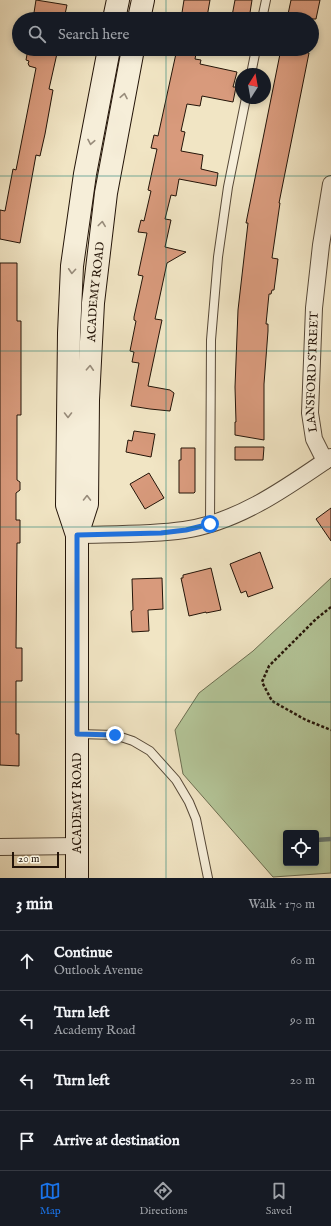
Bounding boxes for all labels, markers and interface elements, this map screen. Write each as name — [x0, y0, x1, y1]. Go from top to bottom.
search box — [12, 12, 319, 56]
icon: search — [26, 23, 48, 45]
text: Search here — [58, 25, 129, 44]
north arrow — [235, 68, 271, 104]
one-way arrow — [119, 93, 128, 99]
one-way arrow — [87, 139, 96, 145]
one-way arrow — [97, 221, 106, 227]
street label: ACADEMY ROAD — [83, 240, 108, 343]
one-way arrow — [68, 268, 77, 274]
street label: LANSFORD STREET — [302, 311, 321, 433]
one-way arrow — [85, 365, 94, 371]
one-way arrow — [64, 412, 72, 418]
one-way arrow — [83, 495, 91, 501]
route start — [201, 515, 219, 533]
route end — [106, 726, 124, 744]
street label: ACADEMY ROAD — [70, 752, 85, 854]
map controls — [283, 830, 319, 866]
button: locate — [283, 830, 319, 866]
scale bar — [12, 850, 59, 869]
text: 20 m — [18, 852, 39, 866]
text: 3 min — [16, 894, 53, 915]
text: Walk · 170 m — [249, 896, 315, 913]
text: Continue — [54, 943, 112, 962]
icon: ahead — [16, 950, 38, 972]
text: 60 m — [290, 952, 315, 969]
text: Outlook Avenue — [54, 962, 143, 979]
text: Turn left — [54, 1003, 110, 1022]
icon: left — [16, 1010, 38, 1032]
text: 90 m — [290, 1012, 315, 1029]
text: Academy Road — [54, 1022, 135, 1039]
icon: left — [16, 1070, 38, 1092]
text: Turn left — [54, 1071, 110, 1090]
text: 20 m — [290, 1072, 315, 1089]
icon: arrive — [16, 1130, 38, 1152]
text: Arrive at destination — [54, 1131, 180, 1150]
tab: Map — [39, 1180, 61, 1218]
tab: Directions — [140, 1180, 187, 1218]
tab: Saved — [266, 1180, 292, 1218]

